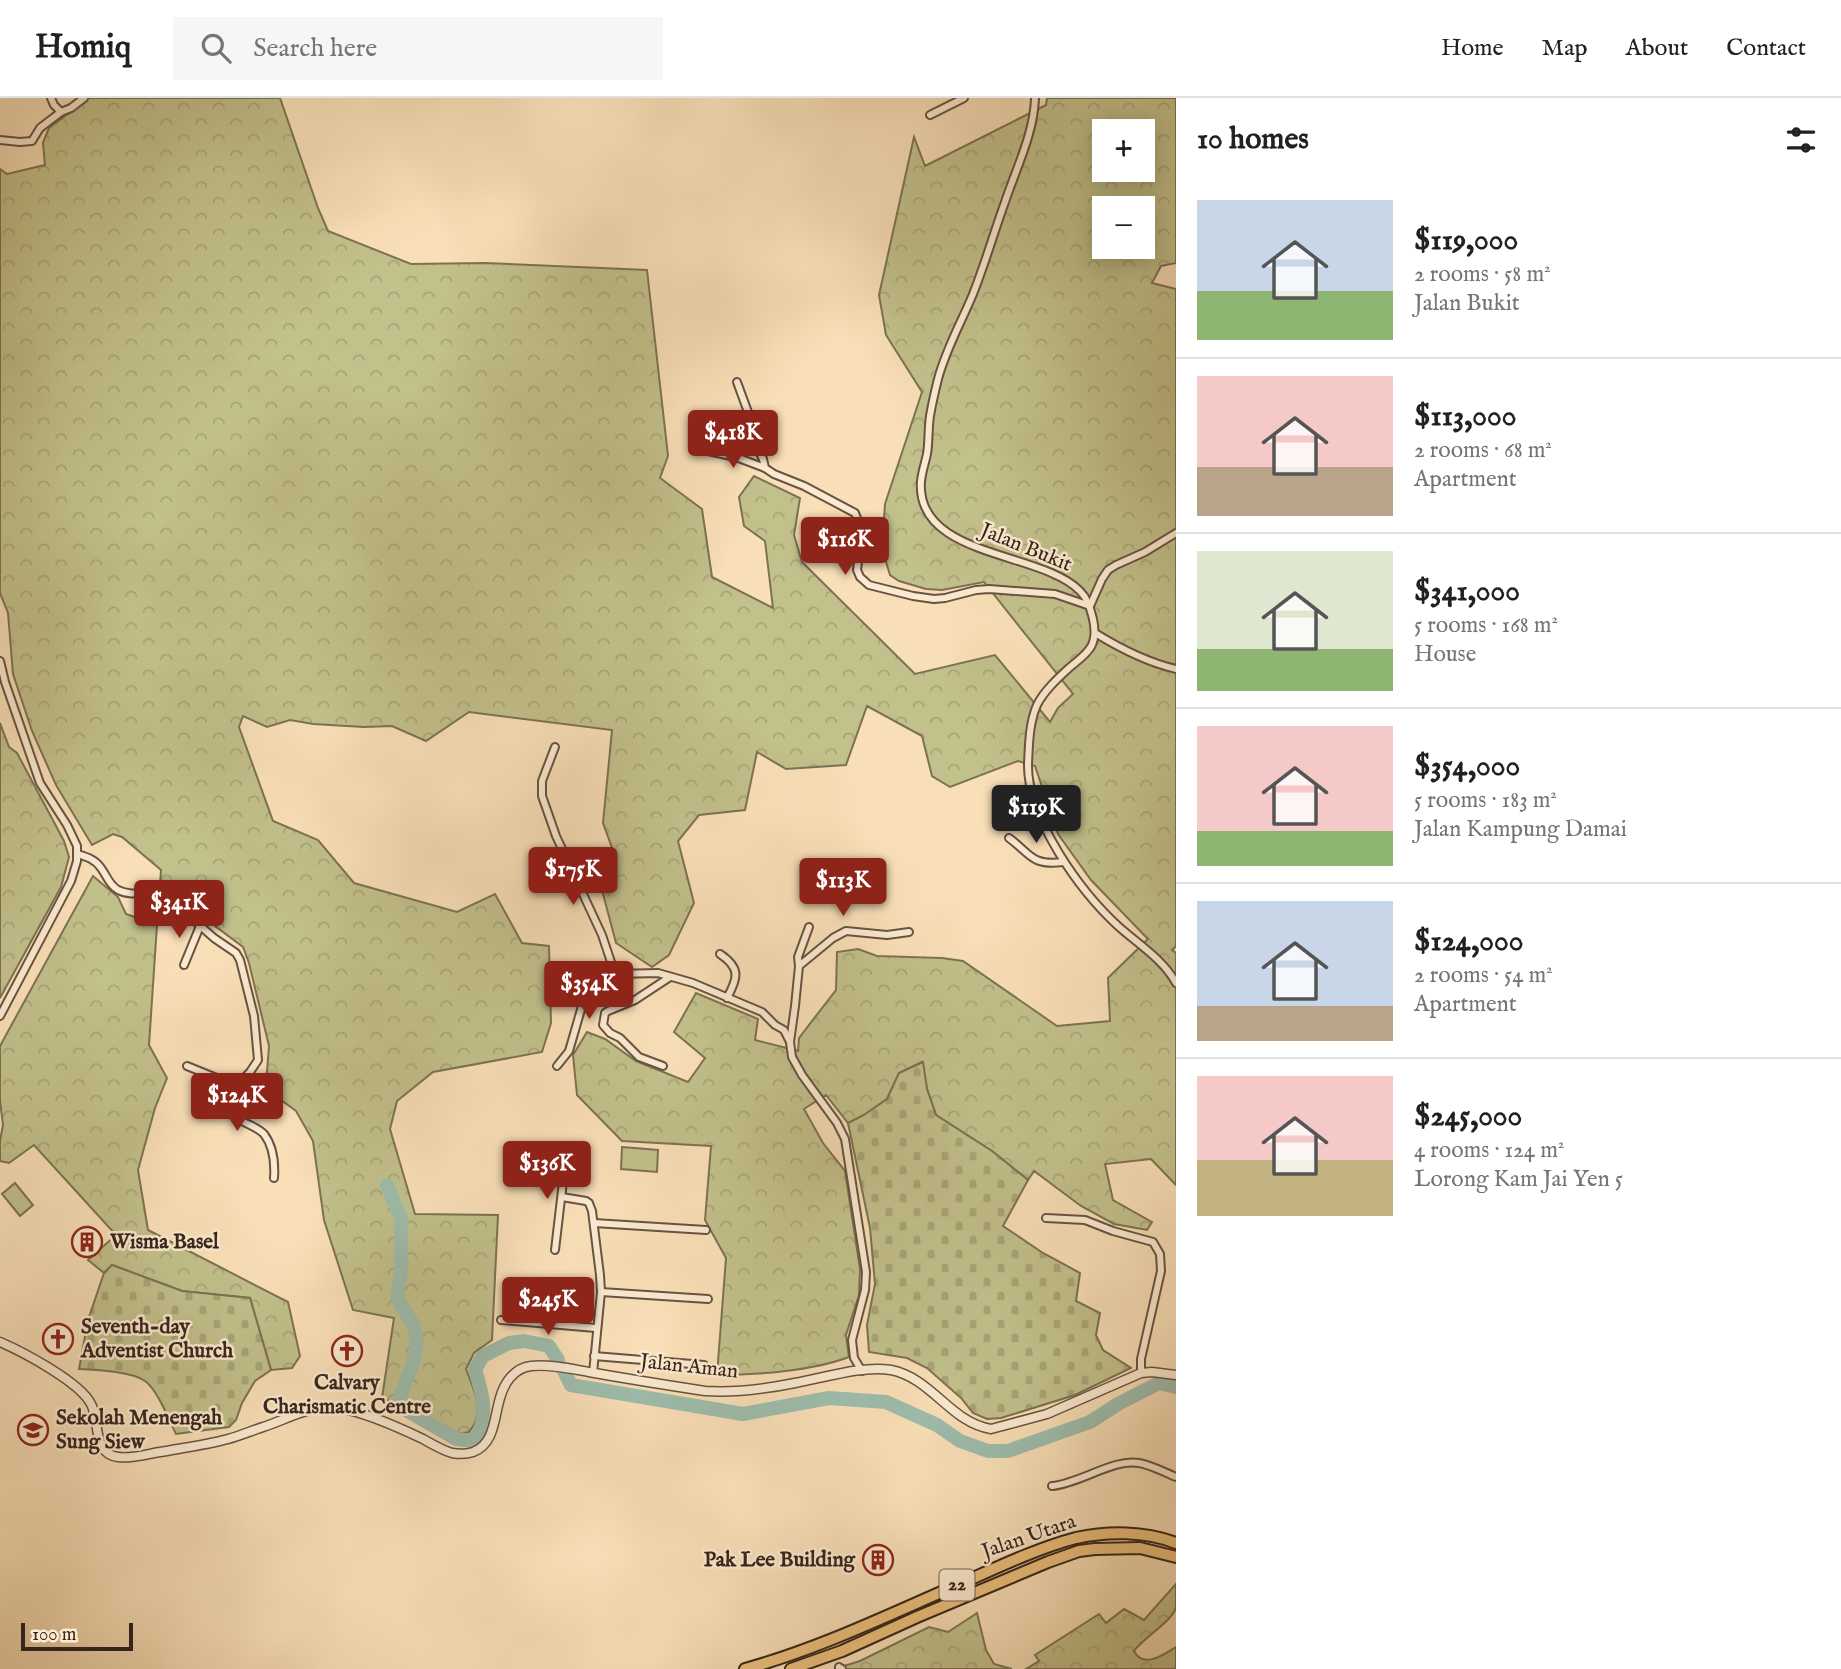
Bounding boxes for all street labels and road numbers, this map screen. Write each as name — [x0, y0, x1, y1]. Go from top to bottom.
street label: Jalan Bukit — [974, 517, 1076, 579]
street label: Jalan Aman — [637, 1348, 739, 1386]
street label: Jalan Utara — [976, 1508, 1081, 1566]
road number: 22 — [940, 1569, 974, 1600]

